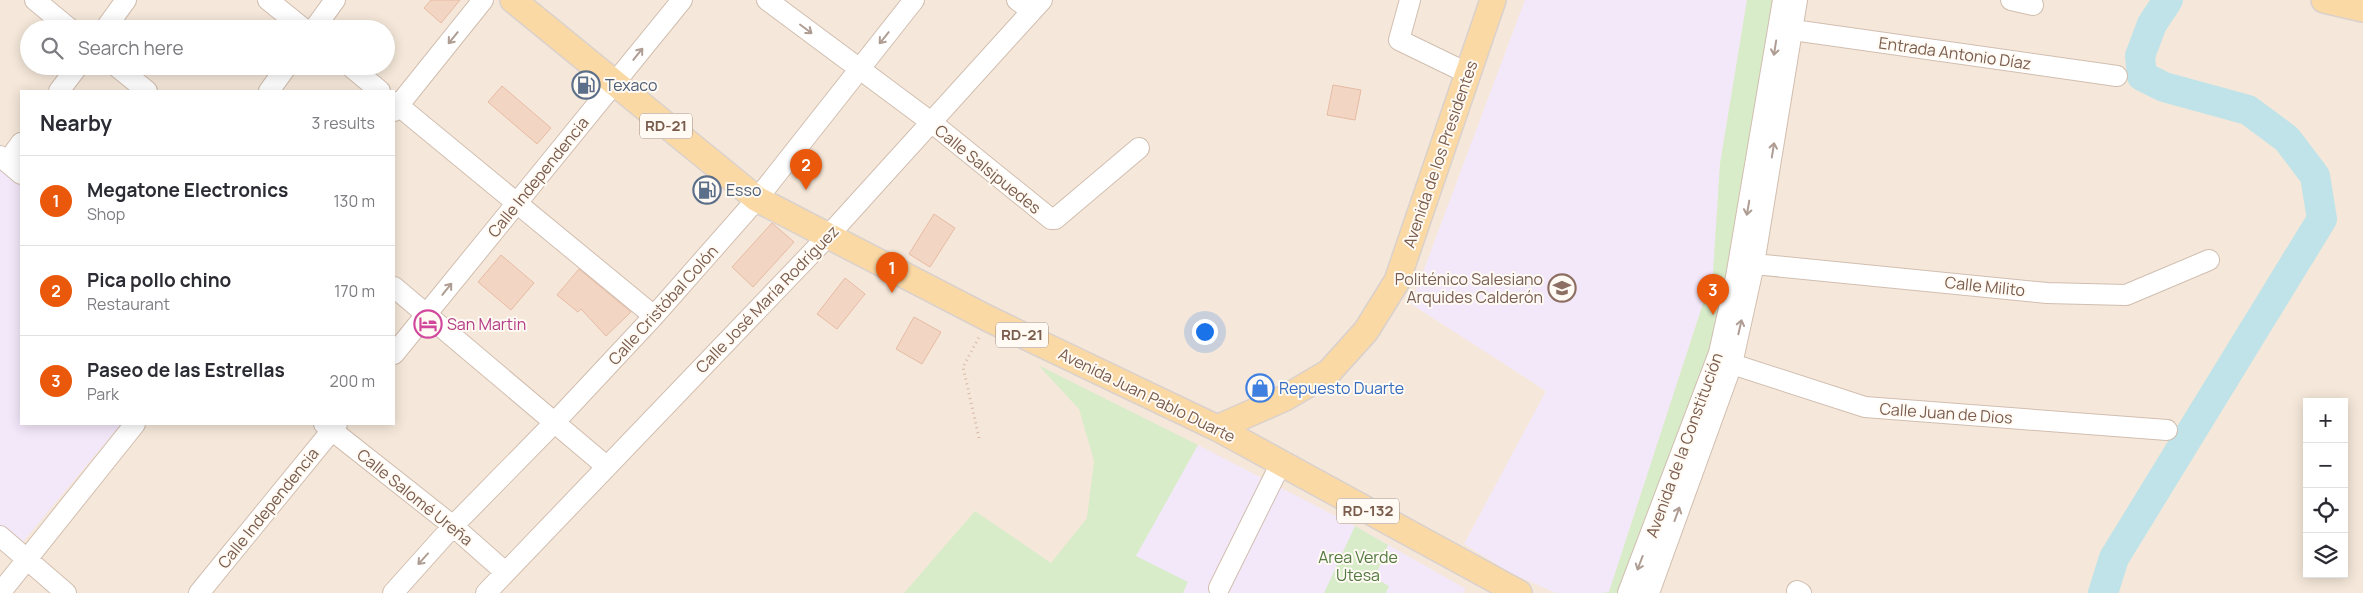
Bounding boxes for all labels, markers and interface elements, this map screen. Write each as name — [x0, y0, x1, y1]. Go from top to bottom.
search box — [20, 20, 395, 75]
one-way arrow — [799, 24, 813, 34]
one-way arrow — [447, 31, 458, 44]
one-way arrow — [878, 31, 889, 44]
street label: Entrada Antonio Díaz — [1877, 31, 2033, 75]
icon: search — [38, 34, 66, 62]
text: Search here — [78, 35, 184, 61]
one-way arrow — [1770, 40, 1780, 56]
one-way arrow — [632, 48, 643, 61]
street label: Avenida de los Presidentes — [1398, 57, 1482, 251]
fuel station icon: Texaco — [571, 70, 601, 100]
place label: Texaco — [605, 74, 657, 96]
text: Nearby — [40, 109, 112, 137]
text: 3 results — [312, 112, 375, 134]
street label: Calle Independencia — [482, 112, 594, 242]
road number: RD-21 — [640, 114, 692, 138]
street label: Calle Salsipuedes — [930, 119, 1046, 219]
one-way arrow — [1768, 143, 1778, 159]
pin: 2 — [790, 149, 822, 190]
fuel station icon: Esso — [692, 175, 722, 205]
text: Megatone Electronics — [87, 177, 288, 203]
place label: Esso — [726, 179, 761, 201]
text: 1 — [52, 190, 60, 212]
text: 130 m — [333, 190, 375, 212]
one-way arrow — [1742, 200, 1752, 216]
text: Shop — [87, 203, 125, 225]
street label: Calle José María Rodríguez — [691, 220, 843, 378]
street label: Calle Cristóbal Colón — [603, 240, 723, 370]
pin: 1 — [876, 252, 908, 293]
text: Pica pollo chino — [87, 267, 231, 293]
place label: Politénico Salesiano Arquides Calderón — [1395, 268, 1543, 308]
street label: Calle Milito — [1944, 271, 2026, 301]
school or university icon: Politénico Salesiano Arquides Calderón — [1547, 273, 1577, 303]
pin: 3 — [1697, 274, 1729, 315]
text: 2 — [51, 280, 61, 302]
text: 170 m — [334, 280, 375, 302]
one-way arrow — [441, 282, 452, 295]
text: Restaurant — [87, 293, 170, 315]
hotel icon: San Martin — [413, 309, 443, 339]
place label: San Martin — [447, 313, 526, 335]
your location — [1192, 319, 1218, 345]
one-way arrow — [1736, 320, 1745, 336]
road number: RD-21 — [996, 322, 1048, 348]
street label: Avenida Juan Pablo Duarte — [1055, 343, 1239, 447]
street label: Avenida de la Constitución — [1640, 349, 1728, 541]
text: Paseo de las Estrellas — [87, 357, 285, 383]
text: 3 — [51, 370, 61, 392]
text: 200 m — [330, 370, 375, 392]
shop icon: Repuesto Duarte — [1245, 373, 1275, 403]
place label: Repuesto Duarte — [1279, 377, 1404, 399]
text: Park — [87, 383, 119, 405]
street label: Calle Juan de Dios — [1879, 397, 2013, 429]
map controls — [2303, 398, 2348, 578]
button: + — [2303, 398, 2348, 443]
street label: Calle Independencia — [212, 443, 324, 573]
street label: Calle Salomé Ureña — [353, 443, 477, 551]
button: − — [2303, 443, 2348, 488]
button: locate — [2303, 488, 2348, 533]
road number: RD-132 — [1337, 498, 1399, 524]
one-way arrow — [1673, 507, 1682, 523]
button: layers — [2303, 533, 2348, 578]
park label: Area Verde Utesa — [1318, 546, 1398, 586]
one-way arrow — [417, 553, 429, 566]
one-way arrow — [1634, 555, 1644, 570]

